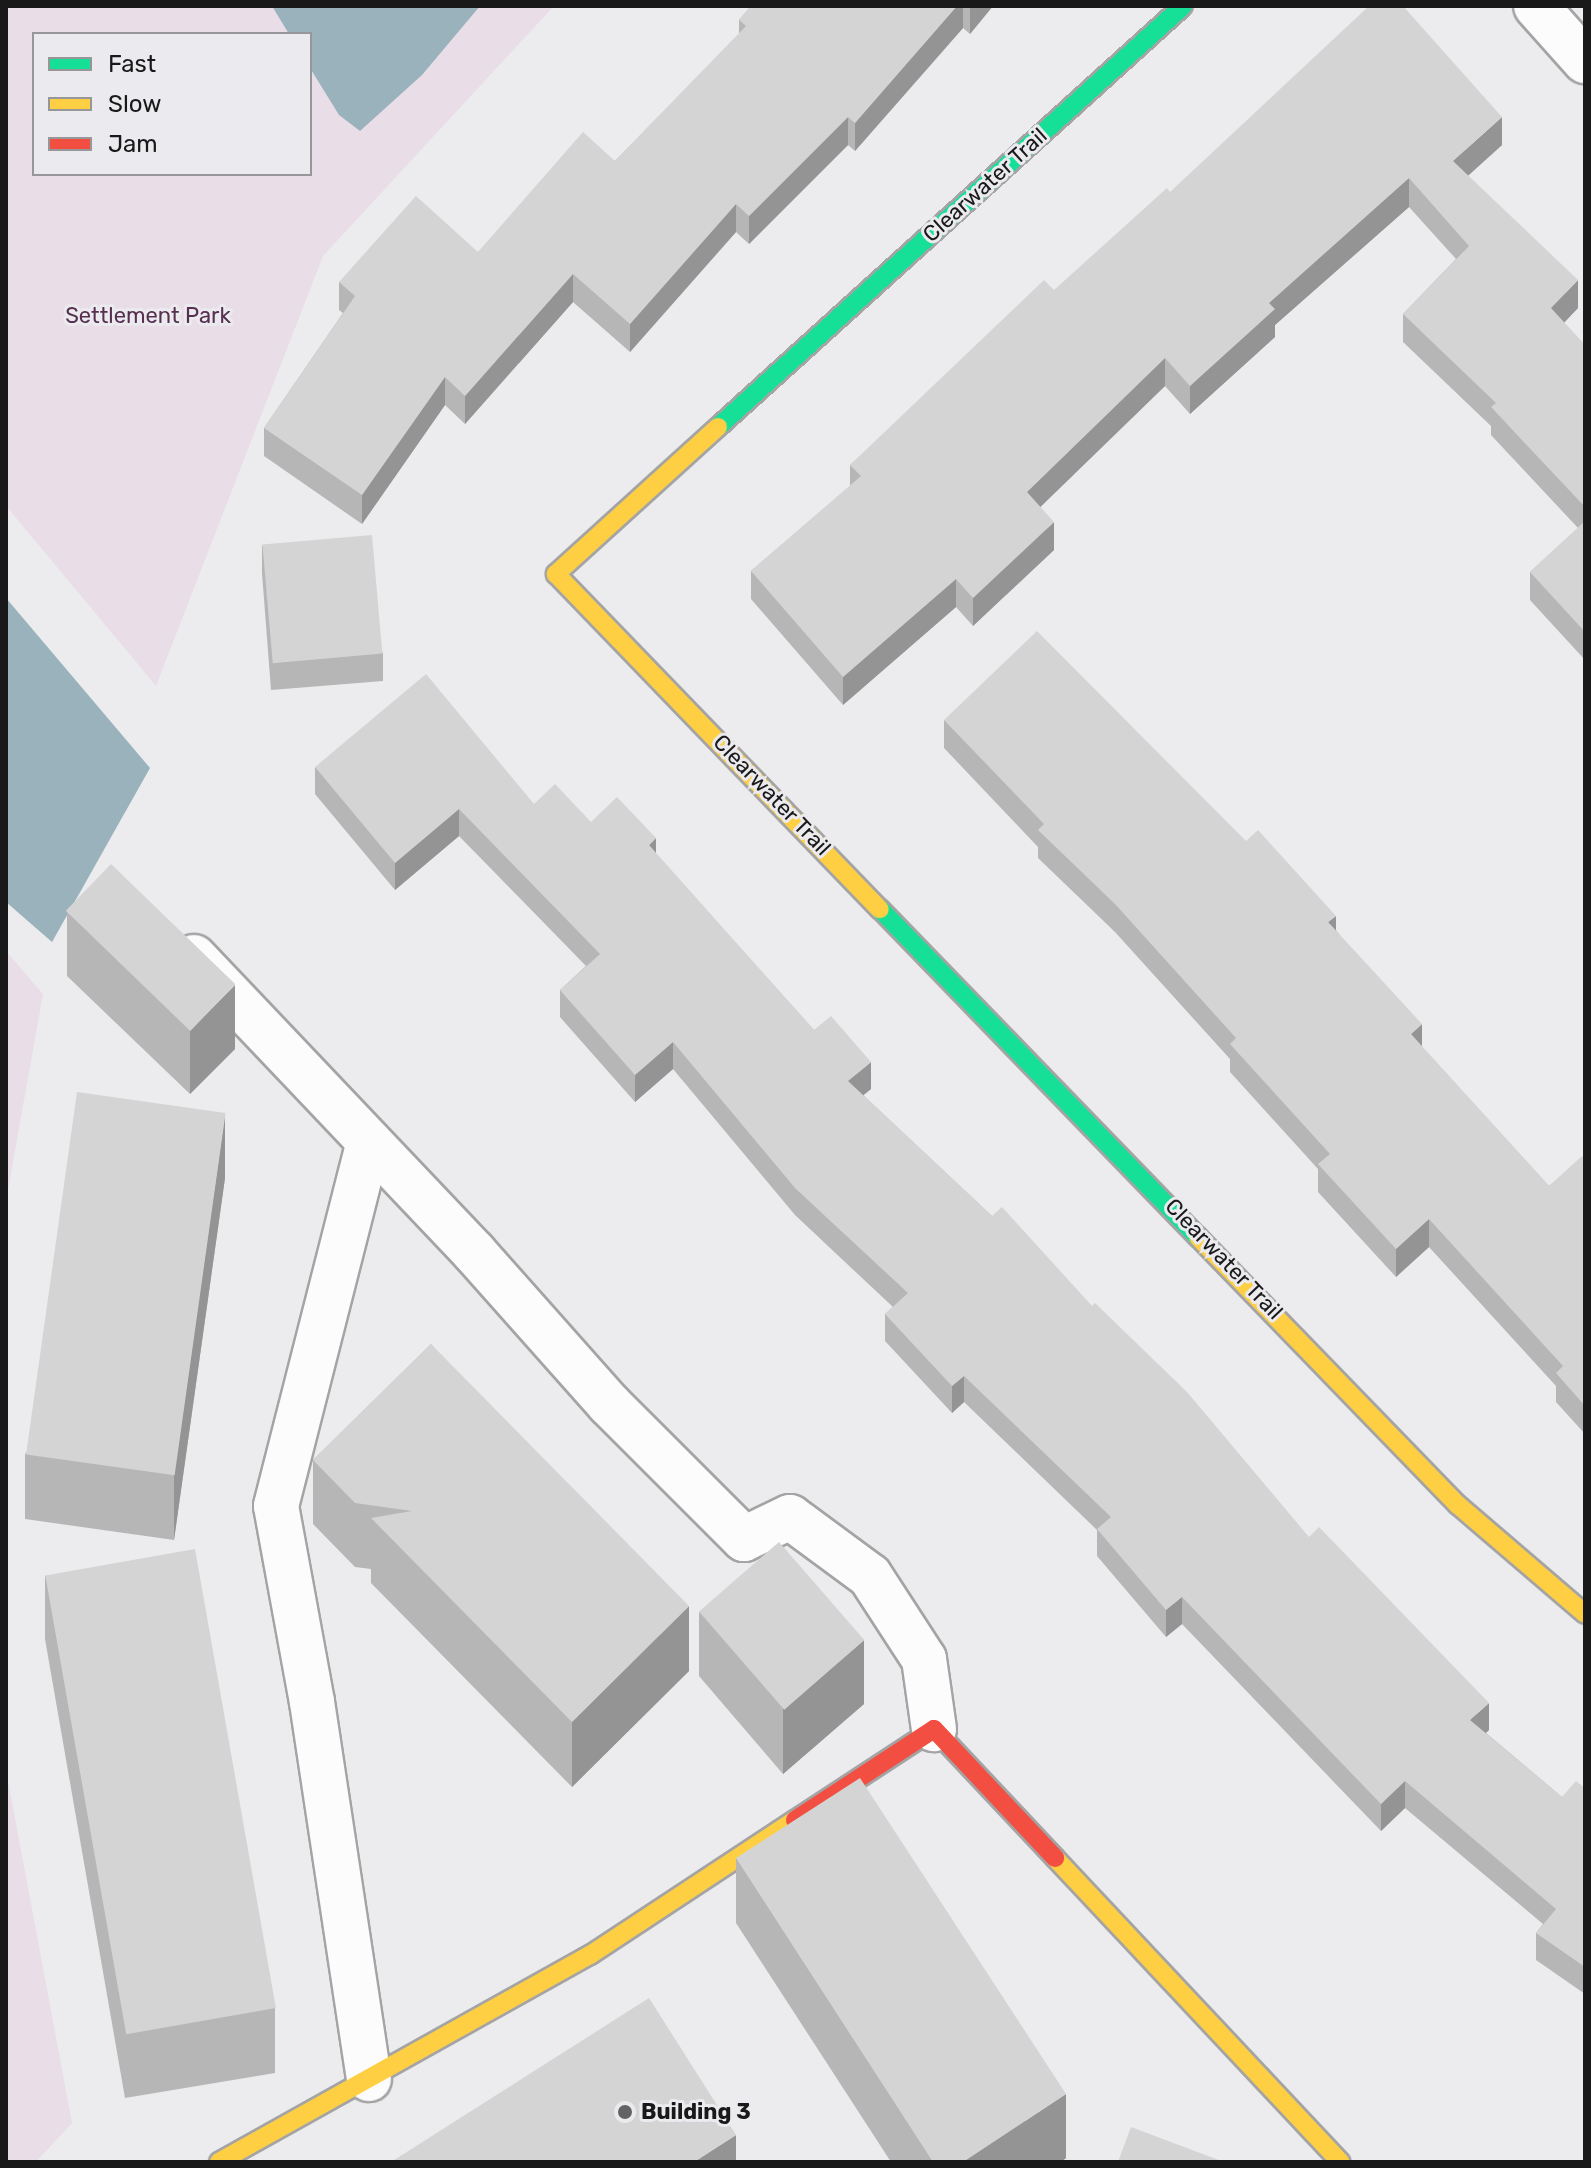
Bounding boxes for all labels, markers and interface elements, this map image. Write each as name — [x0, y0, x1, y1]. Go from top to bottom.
legend — [32, 32, 312, 176]
text: Fast — [108, 50, 156, 78]
text: Slow — [108, 90, 161, 118]
street label: Clearwater Trail — [917, 122, 1053, 248]
text: Jam — [108, 130, 158, 158]
park label: Settlement Park — [65, 303, 231, 329]
street label: Clearwater Trail — [707, 729, 837, 861]
street label: Clearwater Trail — [1159, 1193, 1289, 1325]
place label: Building 3 — [641, 2099, 751, 2125]
marker: Building 3 — [616, 2103, 634, 2121]

